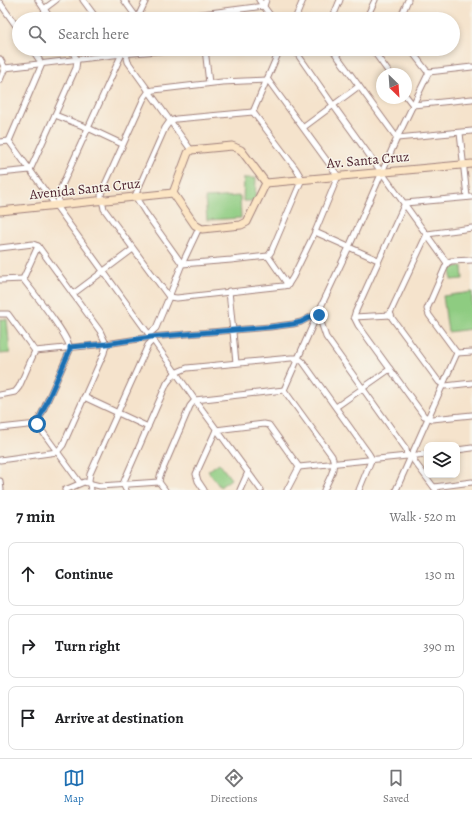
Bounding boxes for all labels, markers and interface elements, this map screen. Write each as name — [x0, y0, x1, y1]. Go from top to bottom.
search box — [12, 12, 460, 56]
icon: search — [26, 23, 48, 45]
text: Search here — [58, 24, 129, 44]
north arrow — [376, 68, 412, 104]
street label: Av. Santa Cruz — [325, 147, 410, 173]
street label: Avenida Santa Cruz — [27, 174, 142, 204]
route end — [310, 306, 328, 324]
route start — [28, 415, 46, 433]
map controls — [424, 442, 460, 478]
button: layers — [424, 442, 460, 478]
text: 7 min — [16, 505, 55, 528]
text: Walk · 520 m — [389, 508, 456, 525]
icon: ahead — [17, 563, 39, 585]
text: Continue — [55, 564, 113, 584]
text: 130 m — [425, 566, 455, 583]
icon: right — [17, 635, 39, 657]
text: Turn right — [55, 636, 120, 656]
text: 390 m — [423, 638, 455, 655]
icon: arrive — [17, 707, 39, 729]
text: Arrive at destination — [55, 708, 184, 728]
tab: Map — [63, 767, 85, 806]
tab: Directions — [210, 767, 258, 806]
tab: Saved — [383, 767, 409, 806]

